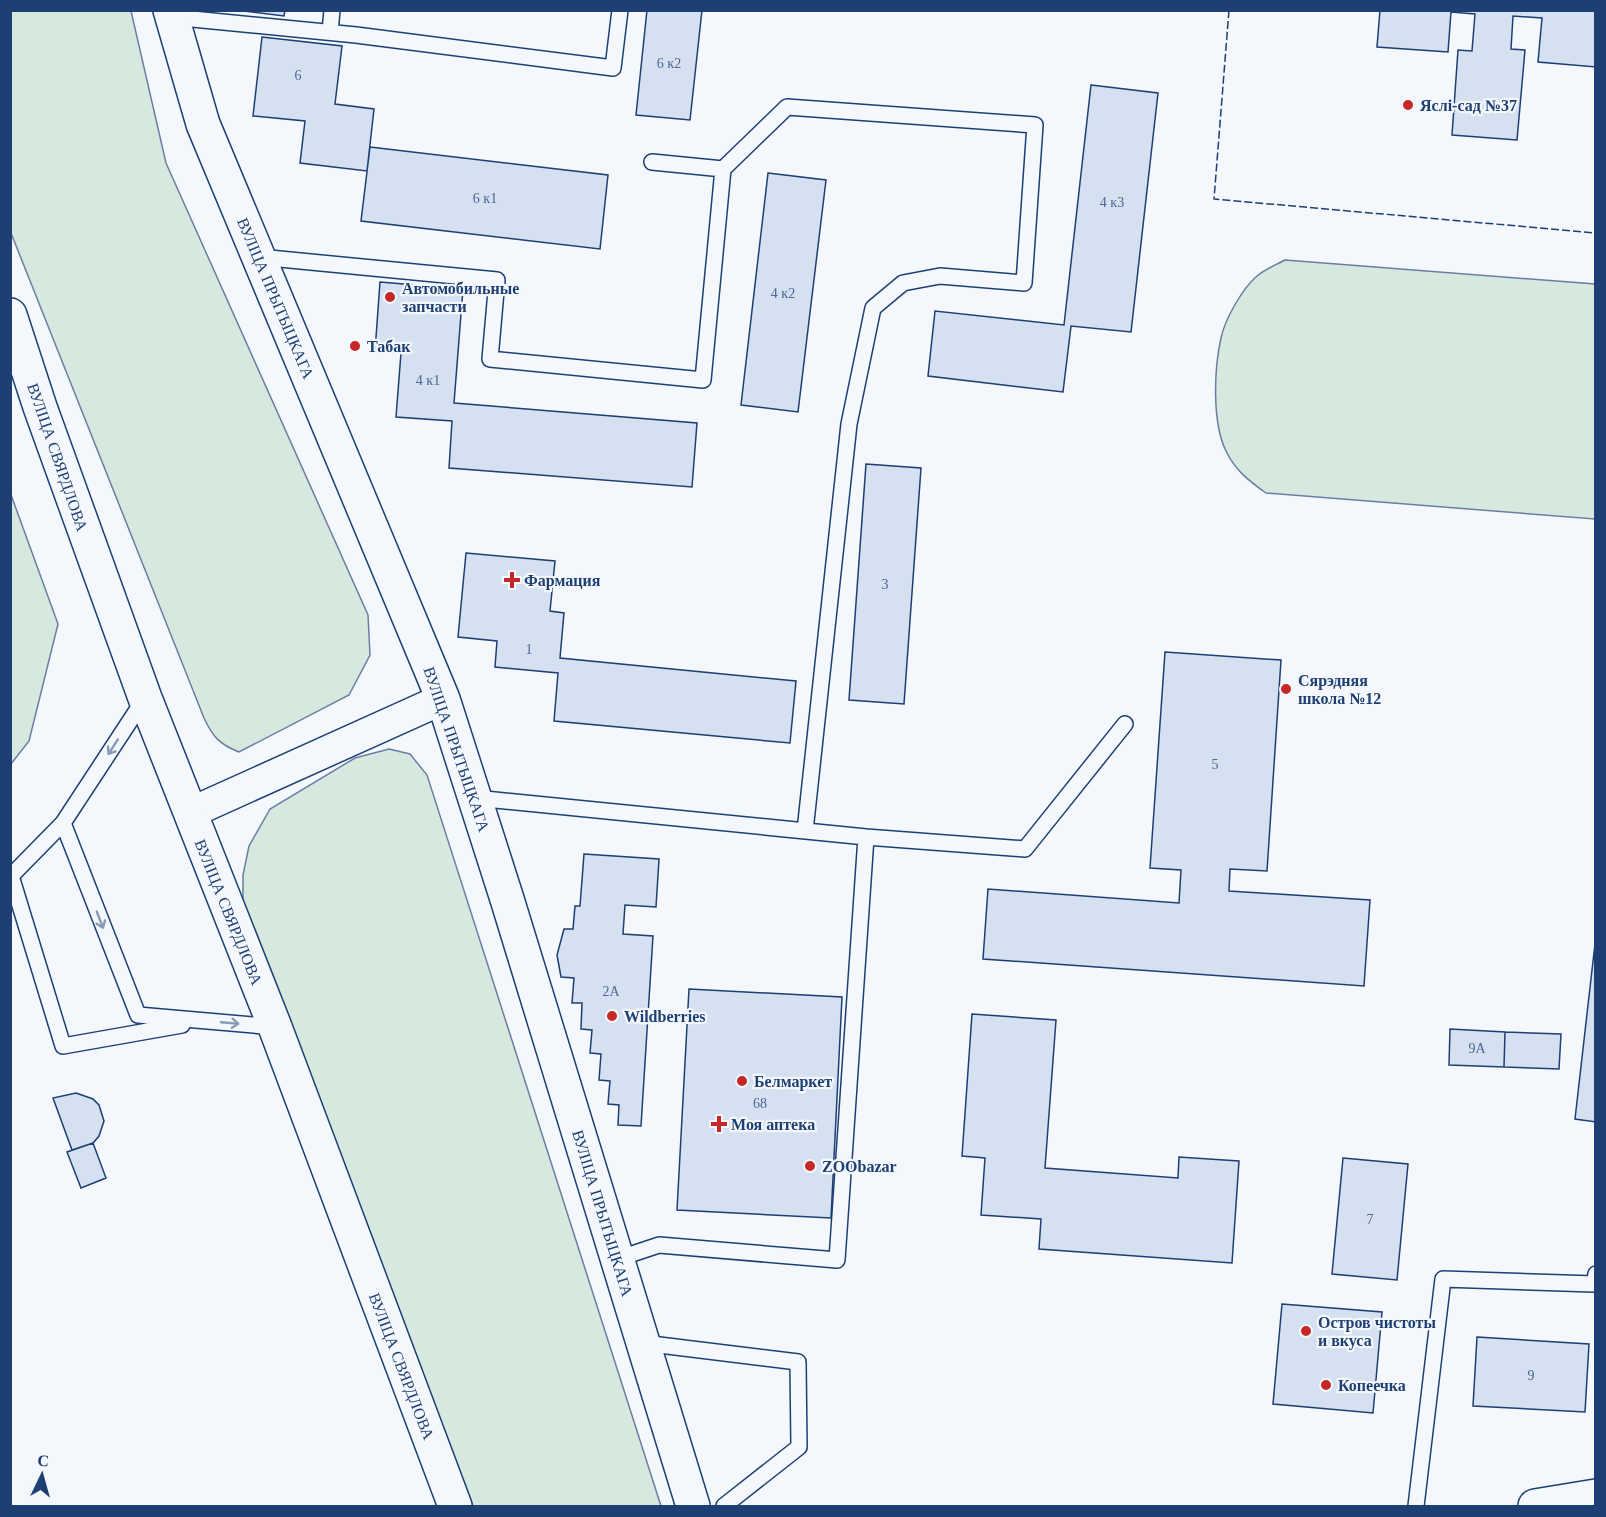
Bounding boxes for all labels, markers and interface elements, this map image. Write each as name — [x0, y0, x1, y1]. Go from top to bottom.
house number: 6 к2 — [657, 56, 681, 71]
house number: 6 — [295, 68, 302, 83]
place label: Яслі-сад №37 — [1420, 97, 1517, 114]
marker: Яслі-сад №37 — [1401, 98, 1415, 112]
house number: 6 к1 — [473, 191, 497, 206]
house number: 4 к3 — [1100, 195, 1124, 210]
street label: ВУЛІЦА ПРЫТЫЦКАГА — [233, 215, 317, 382]
place label: Автомобильные запчасти — [402, 280, 519, 315]
house number: 4 к2 — [771, 286, 795, 301]
marker: Автомобильные запчасти — [383, 290, 397, 304]
place label: Табак — [367, 338, 411, 355]
marker: Табак — [348, 339, 362, 353]
house number: 4 к1 — [416, 373, 440, 388]
street label: ВУЛІЦА СВЯРДЛОВА — [23, 381, 91, 534]
place label: Фармация — [524, 572, 601, 590]
marker: Фармация — [505, 573, 519, 587]
house number: 3 — [882, 577, 889, 592]
house number: 1 — [526, 642, 533, 657]
street label: ВУЛІЦА ПРЫТЫЦКАГА — [419, 665, 493, 835]
place label: Сярэдняя школа №12 — [1298, 672, 1381, 707]
marker: Сярэдняя школа №12 — [1279, 682, 1293, 696]
one-way arrow — [106, 738, 119, 755]
house number: 5 — [1212, 757, 1219, 772]
street label: ВУЛІЦА СВЯРДЛОВА — [191, 837, 266, 988]
one-way arrow — [96, 910, 107, 928]
house number: 2А — [602, 984, 620, 999]
place label: Wildberries — [624, 1008, 705, 1025]
marker: Wildberries — [605, 1009, 619, 1023]
one-way arrow — [219, 1018, 239, 1029]
house number: 9А — [1468, 1041, 1486, 1056]
place label: Белмаркет — [754, 1073, 832, 1091]
marker: Белмаркет — [735, 1074, 749, 1088]
house number: 68 — [753, 1096, 767, 1111]
place label: Моя аптека — [731, 1116, 815, 1133]
marker: Моя аптека — [712, 1117, 726, 1131]
street label: ВУЛІЦА ПРЫТЫЦКАГА — [568, 1128, 636, 1299]
place label: ZOObazar — [822, 1158, 897, 1175]
marker: ZOObazar — [803, 1159, 817, 1173]
house number: 7 — [1367, 1212, 1374, 1227]
street label: ВУЛІЦА СВЯРДЛОВА — [365, 1290, 438, 1443]
place label: Остров чистоты и вкуса — [1318, 1314, 1436, 1350]
marker: Остров чистоты и вкуса — [1299, 1324, 1313, 1338]
house number: 9 — [1528, 1368, 1535, 1383]
place label: Копеечка — [1338, 1377, 1406, 1394]
marker: Копеечка — [1319, 1378, 1333, 1392]
north arrow — [12, 1445, 72, 1505]
text: С — [37, 1452, 50, 1470]

